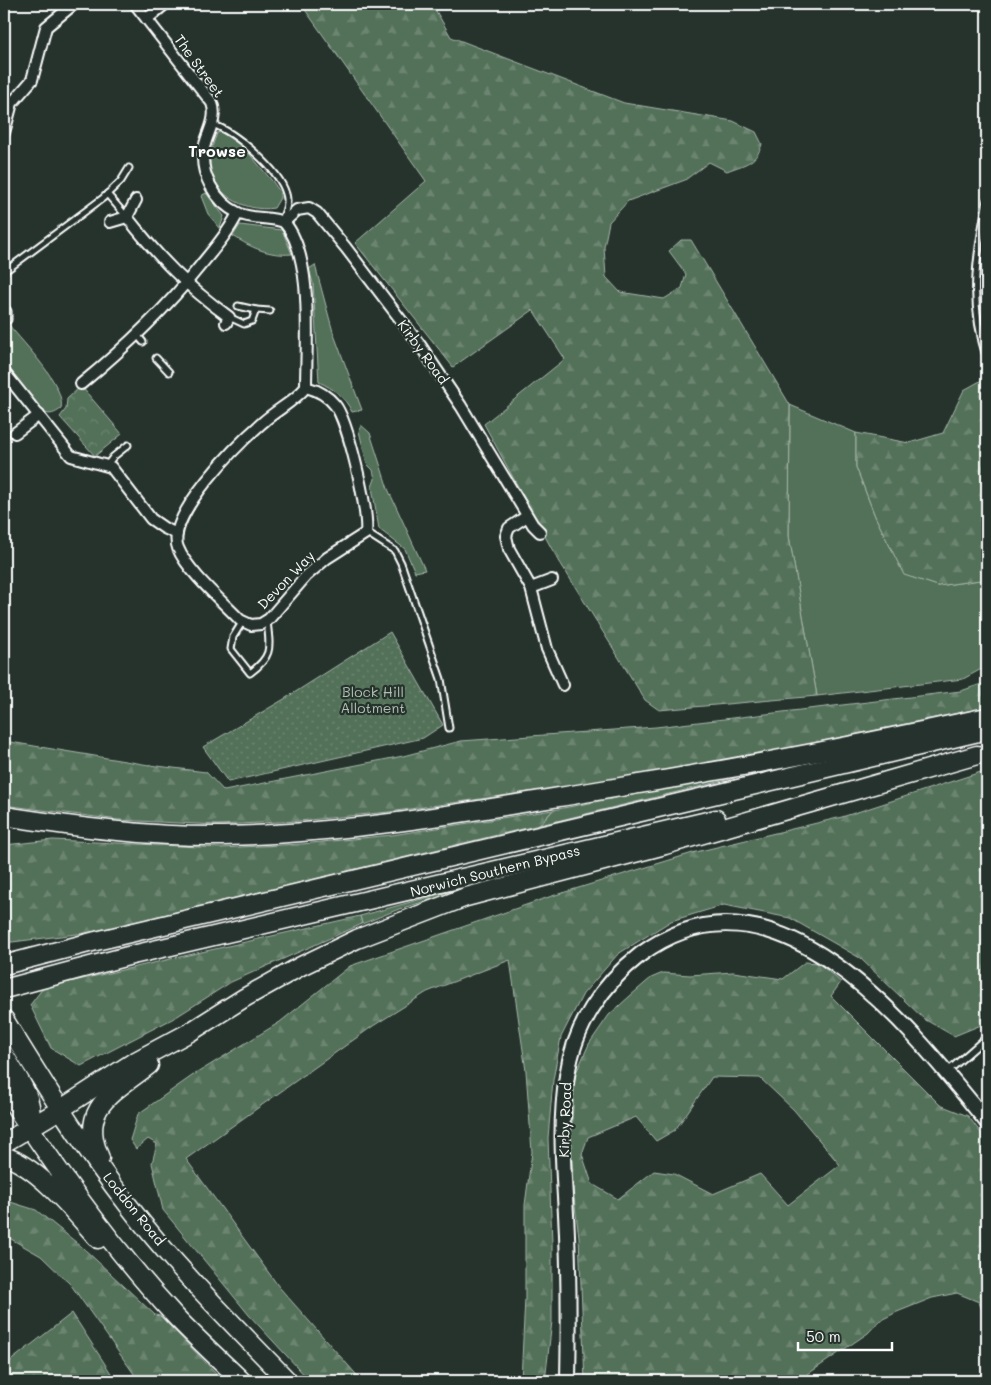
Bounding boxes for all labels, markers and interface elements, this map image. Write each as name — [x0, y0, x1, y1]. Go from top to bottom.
street label: The Street — [170, 30, 229, 101]
district label: Trowse — [188, 140, 246, 161]
street label: Kirby Road — [394, 316, 453, 388]
street label: Devon Way — [253, 546, 318, 613]
park label: Block Hill Allotment — [341, 682, 405, 717]
street label: Norwich Southern Bypass — [408, 840, 582, 901]
street label: Kirby Road — [554, 1082, 575, 1158]
street label: Loddon Road — [99, 1168, 170, 1249]
scale bar — [798, 1320, 892, 1352]
text: 50 m — [806, 1326, 841, 1346]

